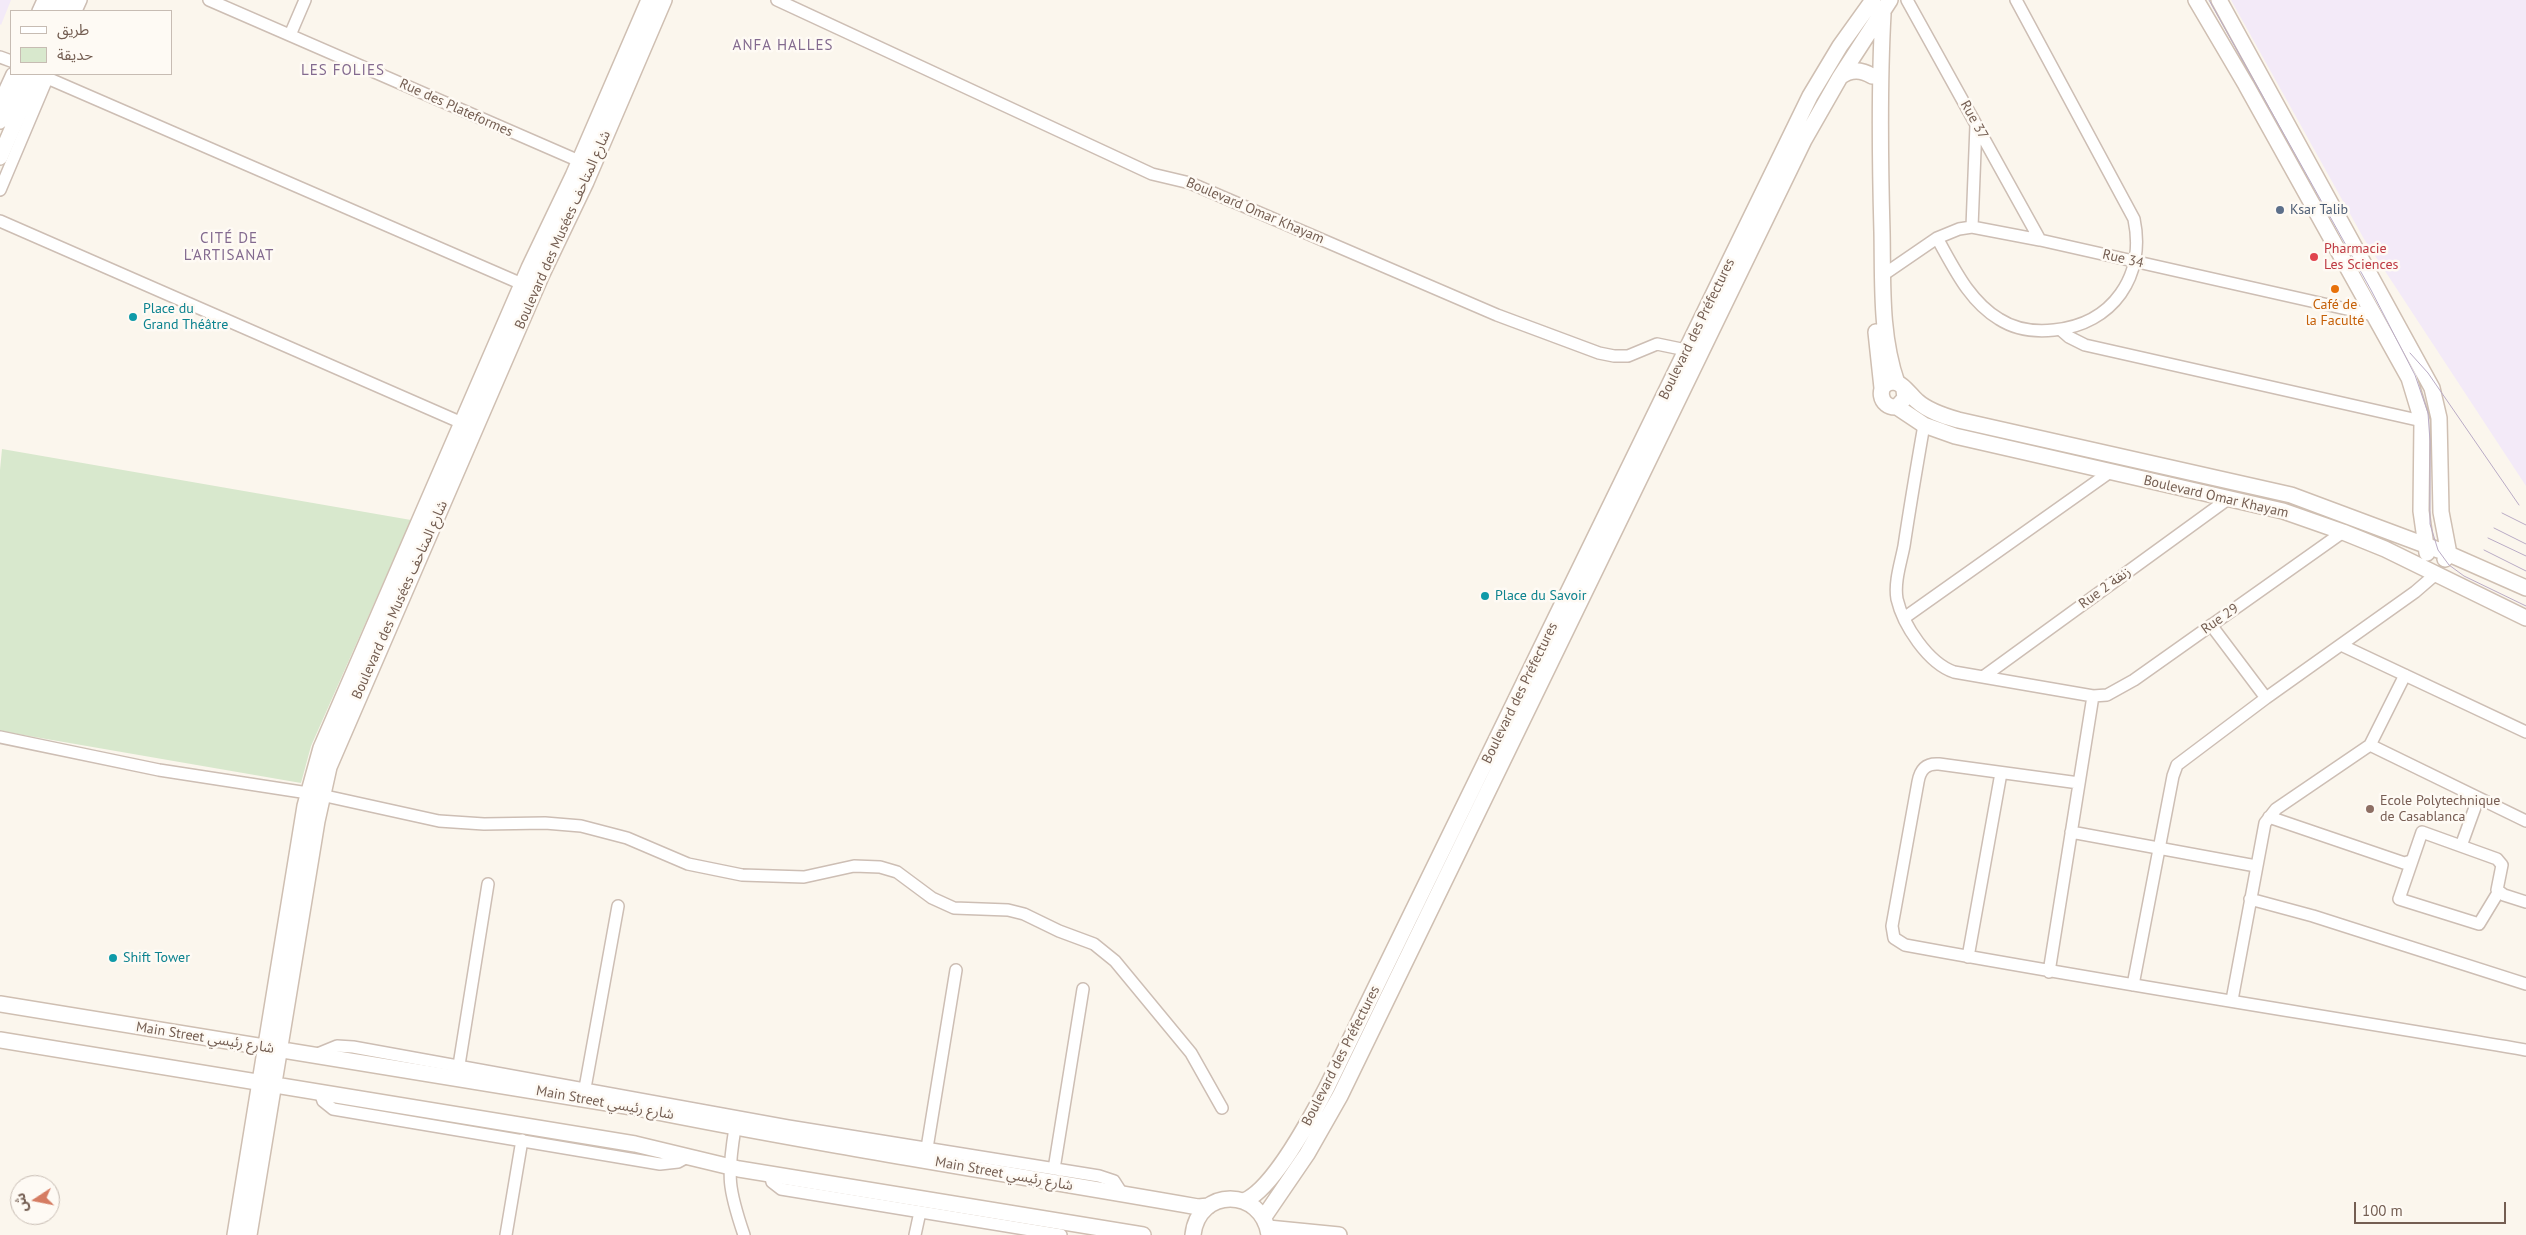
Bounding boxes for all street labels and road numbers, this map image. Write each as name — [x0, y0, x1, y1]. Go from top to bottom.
street label: Rue des Plateformes — [397, 75, 515, 141]
street label: Rue 37 — [1957, 98, 1991, 142]
street label: Boulevard des Musées شارع المتاحف — [512, 128, 614, 332]
street label: Boulevard Omar Khayam — [1184, 174, 1326, 248]
street label: Rue 34 — [2101, 246, 2145, 272]
street label: Boulevard des Préfectures — [1655, 256, 1739, 402]
street label: Boulevard Omar Khayam — [2142, 472, 2290, 522]
street label: Boulevard des Musées شارع المتاحف — [349, 498, 451, 702]
street label: Rue 2 زنقة — [2076, 564, 2134, 612]
street label: Rue 29 — [2198, 600, 2242, 638]
street label: Boulevard des Préfectures — [1478, 620, 1562, 766]
street label: Boulevard des Préfectures — [1298, 983, 1384, 1129]
street label: Main Street شارع رئيسي — [135, 1019, 275, 1057]
street label: Main Street شارع رئيسي — [535, 1083, 675, 1123]
street label: Main Street شارع رئيسي — [934, 1154, 1074, 1194]

